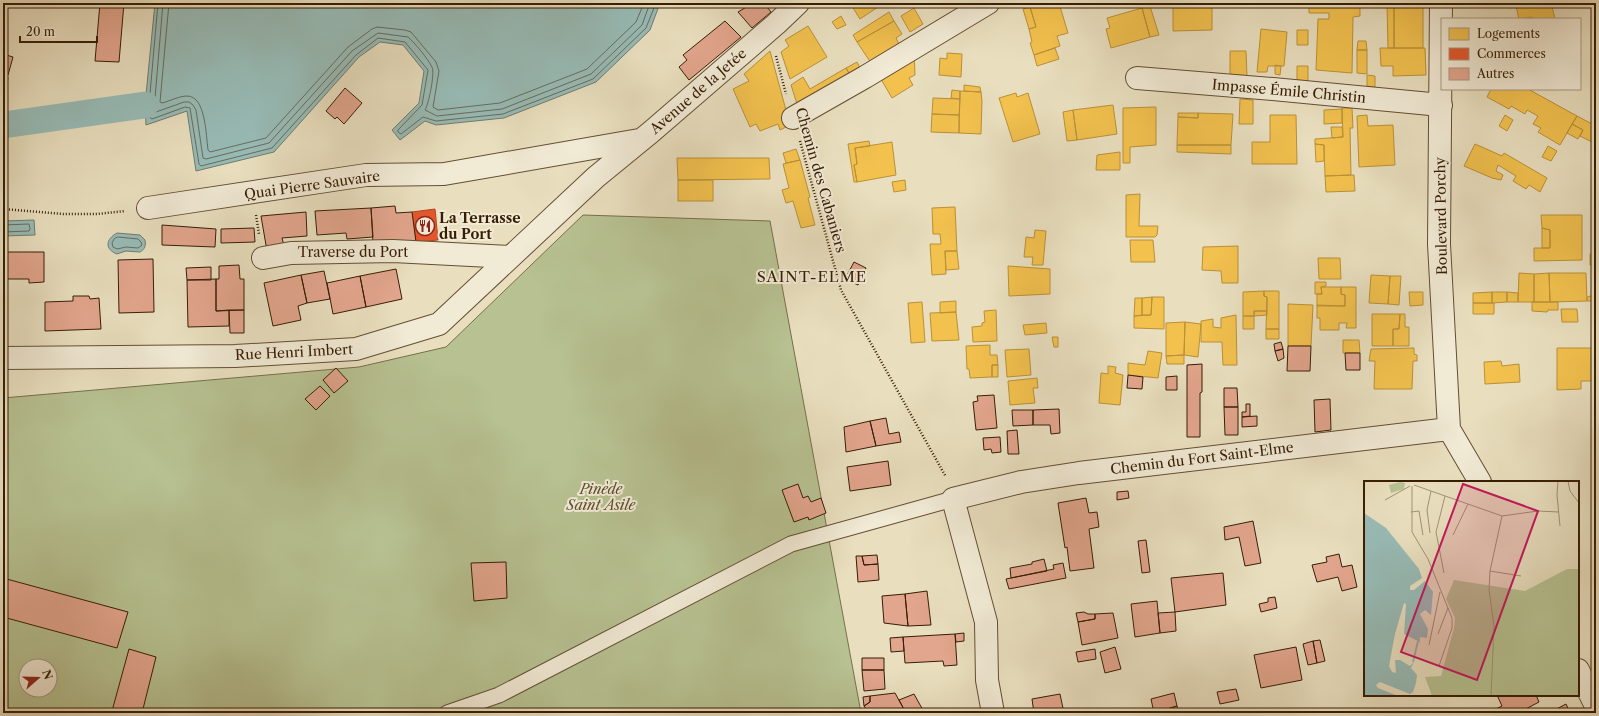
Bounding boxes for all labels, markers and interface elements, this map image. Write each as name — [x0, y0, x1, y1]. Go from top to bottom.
scale bar — [20, 18, 97, 44]
legend — [1441, 18, 1581, 90]
text: 20 m — [26, 24, 55, 39]
text: Logements — [1477, 26, 1540, 41]
street label: Avenue de la Jetée — [645, 44, 750, 138]
text: Commerces — [1477, 46, 1546, 61]
text: Autres — [1476, 66, 1514, 81]
street label: Impasse Émile Christin — [1211, 75, 1367, 107]
street label: Chemin des Cabaniers — [792, 105, 850, 255]
street label: Boulevard Porchy — [1431, 157, 1451, 275]
street label: Quai Pierre Sauvaire — [243, 167, 381, 203]
place label: La Terrasse du Port — [439, 209, 521, 243]
restaurant icon: La Terrasse du Port — [414, 215, 436, 237]
street label: Traverse du Port — [298, 243, 408, 261]
district label: SAINT-ELME — [757, 267, 867, 286]
street label: Rue Henri Imbert — [235, 340, 353, 364]
street label: Chemin du Fort Saint-Elme — [1109, 438, 1295, 478]
park label: Pinède Saint Asile — [566, 480, 637, 514]
inset map — [1364, 481, 1579, 696]
north arrow — [18, 658, 58, 698]
text: N — [39, 668, 56, 682]

